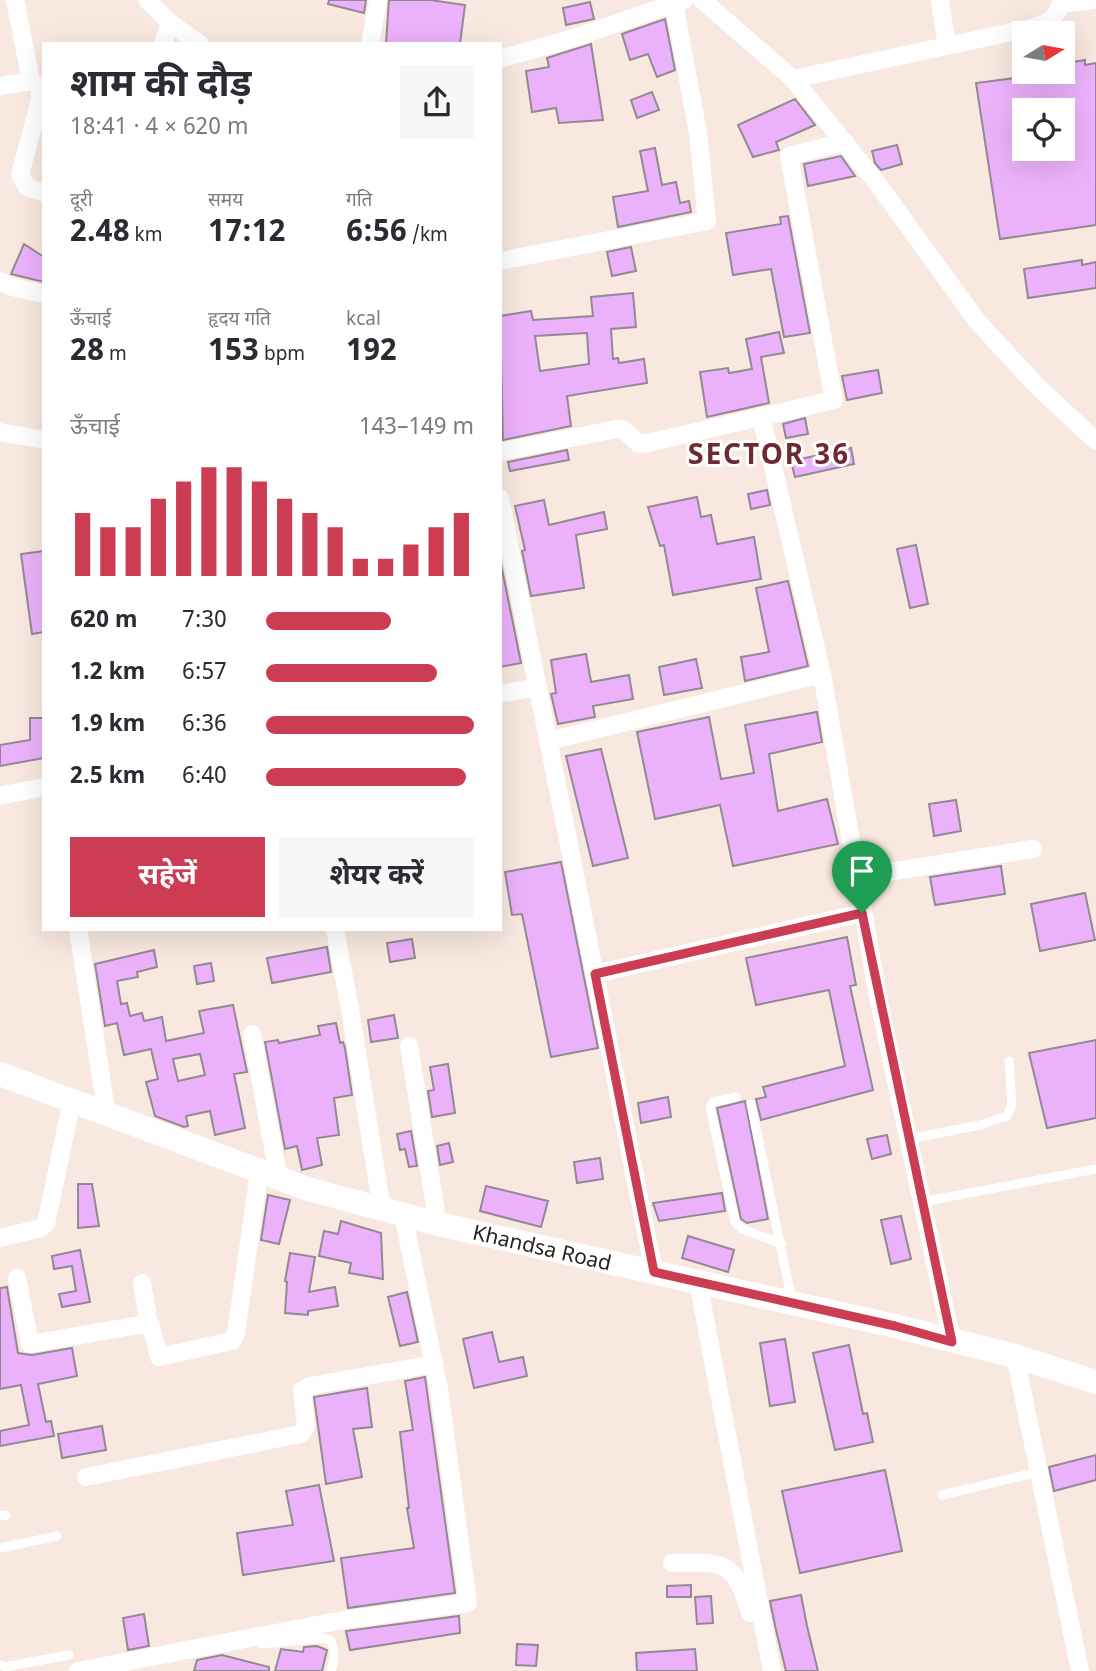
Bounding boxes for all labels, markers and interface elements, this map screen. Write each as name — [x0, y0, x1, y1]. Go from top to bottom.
north arrow — [1012, 21, 1074, 84]
map controls — [1012, 21, 1075, 161]
text: शाम की दौड़ — [70, 62, 251, 112]
button: share — [400, 65, 474, 139]
button: locate — [1012, 98, 1075, 161]
text: 18:41 · 4 × 620 m — [70, 113, 248, 143]
text: दूरी — [70, 189, 93, 214]
text: समय — [208, 189, 243, 214]
text: गति — [346, 189, 372, 214]
text: 2.48 — [70, 214, 130, 253]
text: 17:12 — [208, 214, 286, 253]
text: 6:56 — [346, 214, 407, 253]
text: km — [130, 224, 163, 249]
text: /km — [407, 224, 448, 249]
text: ऊँचाई — [70, 308, 111, 333]
text: हृदय गति — [208, 308, 271, 333]
text: kcal — [346, 308, 381, 333]
text: 28 — [70, 333, 104, 372]
text: 153 — [208, 333, 259, 372]
text: 192 — [346, 333, 397, 372]
text: m — [104, 343, 127, 368]
text: bpm — [259, 343, 305, 368]
text: ऊँचाई — [70, 413, 120, 443]
text: 143–149 m — [359, 413, 474, 443]
district label: SECTOR 36 — [688, 439, 850, 475]
text: 620 m — [70, 606, 138, 636]
text: 7:30 — [182, 606, 227, 636]
text: 1.2 km — [70, 658, 145, 688]
text: 6:57 — [182, 658, 227, 688]
text: 1.9 km — [70, 710, 145, 740]
text: 6:36 — [182, 710, 227, 740]
text: 2.5 km — [70, 762, 145, 792]
text: 6:40 — [182, 762, 227, 792]
button: सहेजें — [70, 837, 265, 917]
button: शेयर करें — [279, 837, 474, 917]
pin — [832, 841, 892, 913]
icon: arrive — [843, 852, 881, 890]
street label: Khandsa Road — [470, 1220, 614, 1279]

